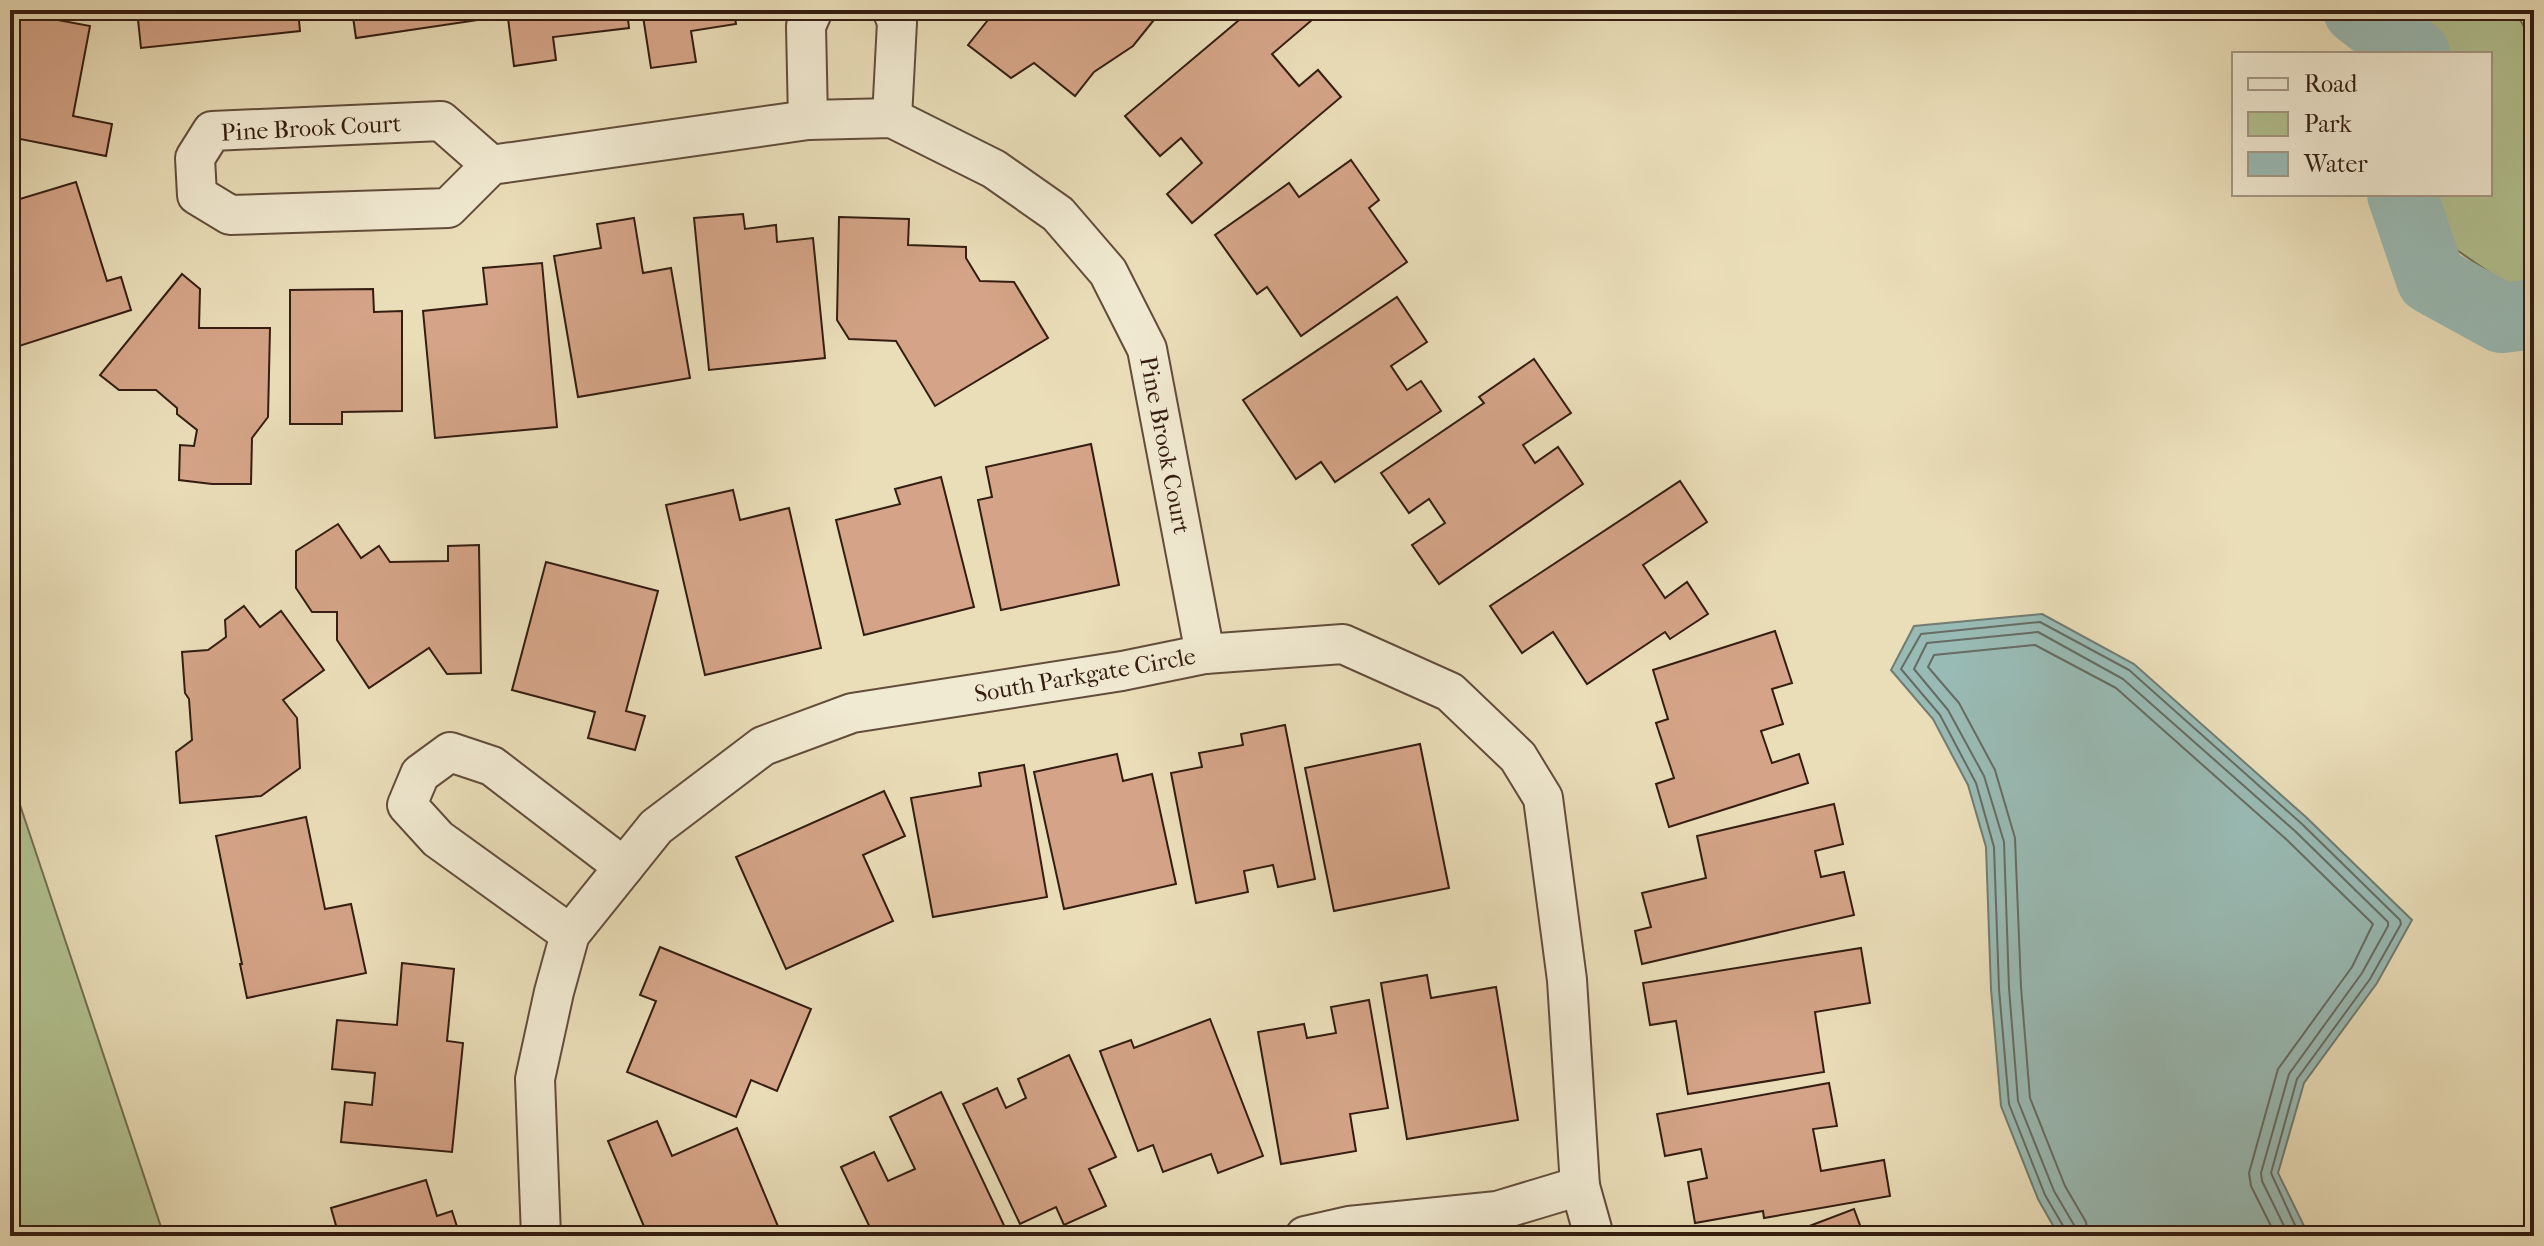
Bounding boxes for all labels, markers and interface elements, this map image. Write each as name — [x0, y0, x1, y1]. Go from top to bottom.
legend — [2232, 52, 2492, 196]
text: Road — [2304, 70, 2358, 98]
street label: Pine Brook Court — [220, 109, 402, 147]
text: Park — [2304, 110, 2352, 138]
text: Water — [2303, 150, 2368, 178]
street label: Pine Brook Court — [1134, 354, 1196, 537]
street label: South Parkgate Circle — [972, 642, 1198, 708]

